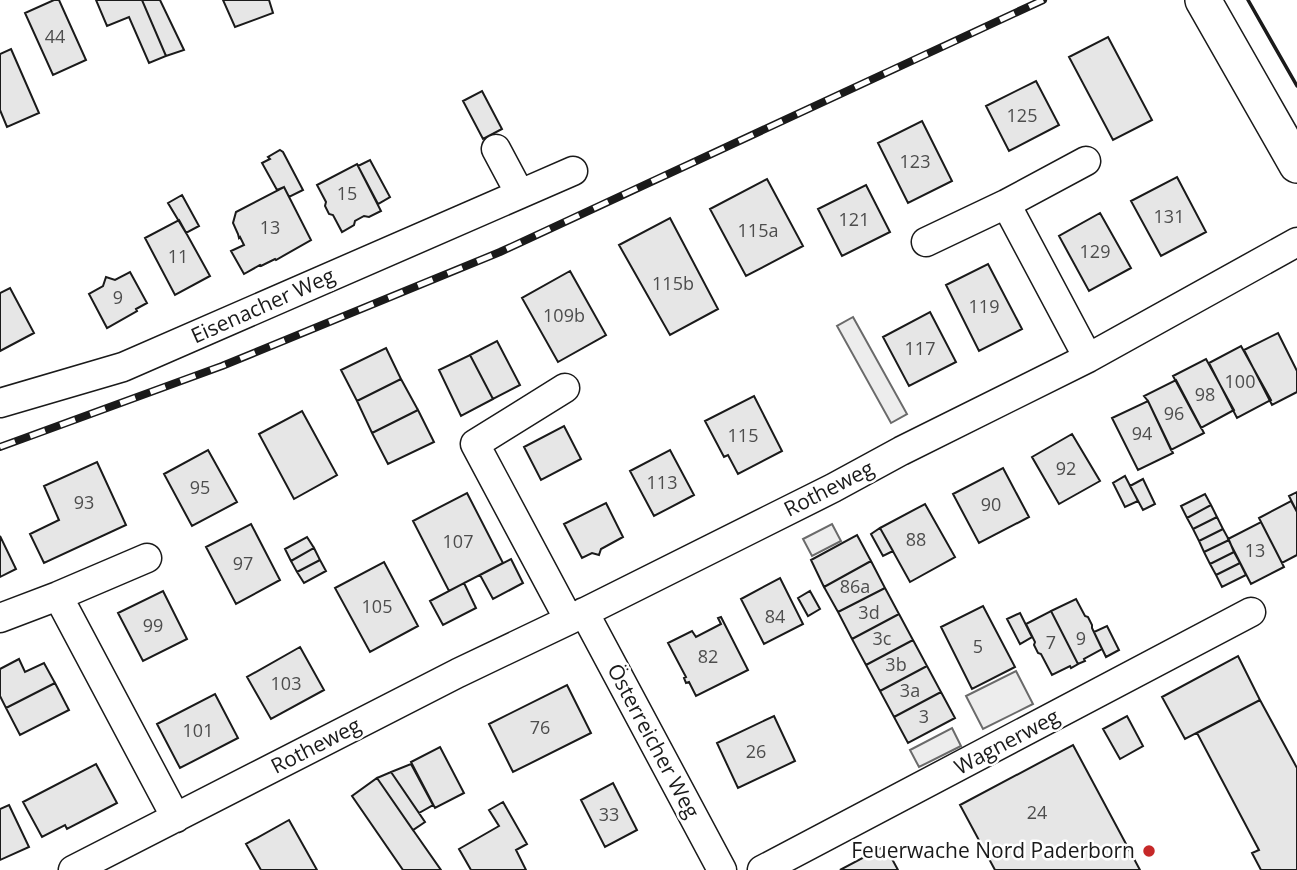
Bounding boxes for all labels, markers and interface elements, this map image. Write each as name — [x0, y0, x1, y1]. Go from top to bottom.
house number: 44 — [45, 24, 65, 48]
house number: 125 — [1007, 103, 1037, 127]
house number: 123 — [900, 149, 930, 173]
house number: 15 — [337, 181, 357, 205]
house number: 131 — [1154, 204, 1184, 228]
house number: 121 — [839, 207, 869, 231]
house number: 13 — [260, 215, 280, 239]
house number: 115a — [738, 218, 778, 242]
house number: 129 — [1080, 239, 1110, 263]
house number: 11 — [168, 244, 188, 268]
street label: Eisenacher Weg — [186, 261, 339, 349]
house number: 115b — [652, 271, 694, 295]
house number: 9 — [113, 285, 123, 309]
house number: 119 — [969, 294, 999, 318]
house number: 109b — [543, 303, 585, 327]
house number: 117 — [905, 336, 935, 360]
house number: 100 — [1225, 369, 1255, 393]
house number: 98 — [1195, 382, 1215, 406]
house number: 96 — [1164, 401, 1184, 425]
house number: 94 — [1132, 421, 1152, 445]
house number: 115 — [728, 423, 758, 447]
street label: Rotheweg — [779, 454, 878, 523]
house number: 92 — [1056, 456, 1076, 480]
house number: 113 — [647, 470, 677, 494]
house number: 95 — [190, 475, 210, 499]
house number: 93 — [74, 490, 94, 514]
house number: 90 — [981, 492, 1001, 516]
house number: 88 — [906, 527, 926, 551]
house number: 107 — [443, 529, 473, 553]
house number: 13 — [1245, 538, 1265, 562]
house number: 97 — [233, 551, 253, 575]
house number: 86a — [840, 574, 870, 598]
house number: 105 — [362, 594, 392, 618]
house number: 3d — [858, 600, 880, 624]
house number: 84 — [765, 604, 785, 628]
house number: 99 — [143, 613, 163, 637]
house number: 3c — [873, 626, 892, 650]
house number: 9 — [1076, 626, 1086, 650]
house number: 7 — [1046, 630, 1056, 654]
house number: 5 — [973, 634, 983, 658]
house number: 82 — [698, 644, 718, 668]
house number: 3b — [885, 652, 907, 676]
street label: Österreicher Weg — [601, 658, 706, 823]
house number: 103 — [271, 671, 301, 695]
house number: 3a — [900, 678, 920, 702]
street label: Wagnerweg — [949, 702, 1064, 781]
house number: 3 — [919, 704, 929, 728]
street label: Rotheweg — [266, 711, 365, 780]
house number: 76 — [530, 715, 550, 739]
house number: 101 — [183, 718, 213, 742]
house number: 26 — [746, 739, 766, 763]
house number: 24 — [1027, 800, 1047, 824]
house number: 33 — [599, 802, 619, 826]
place label: Feuerwache Nord Paderborn — [851, 836, 1135, 864]
marker: Feuerwache Nord Paderborn — [1141, 843, 1157, 859]

